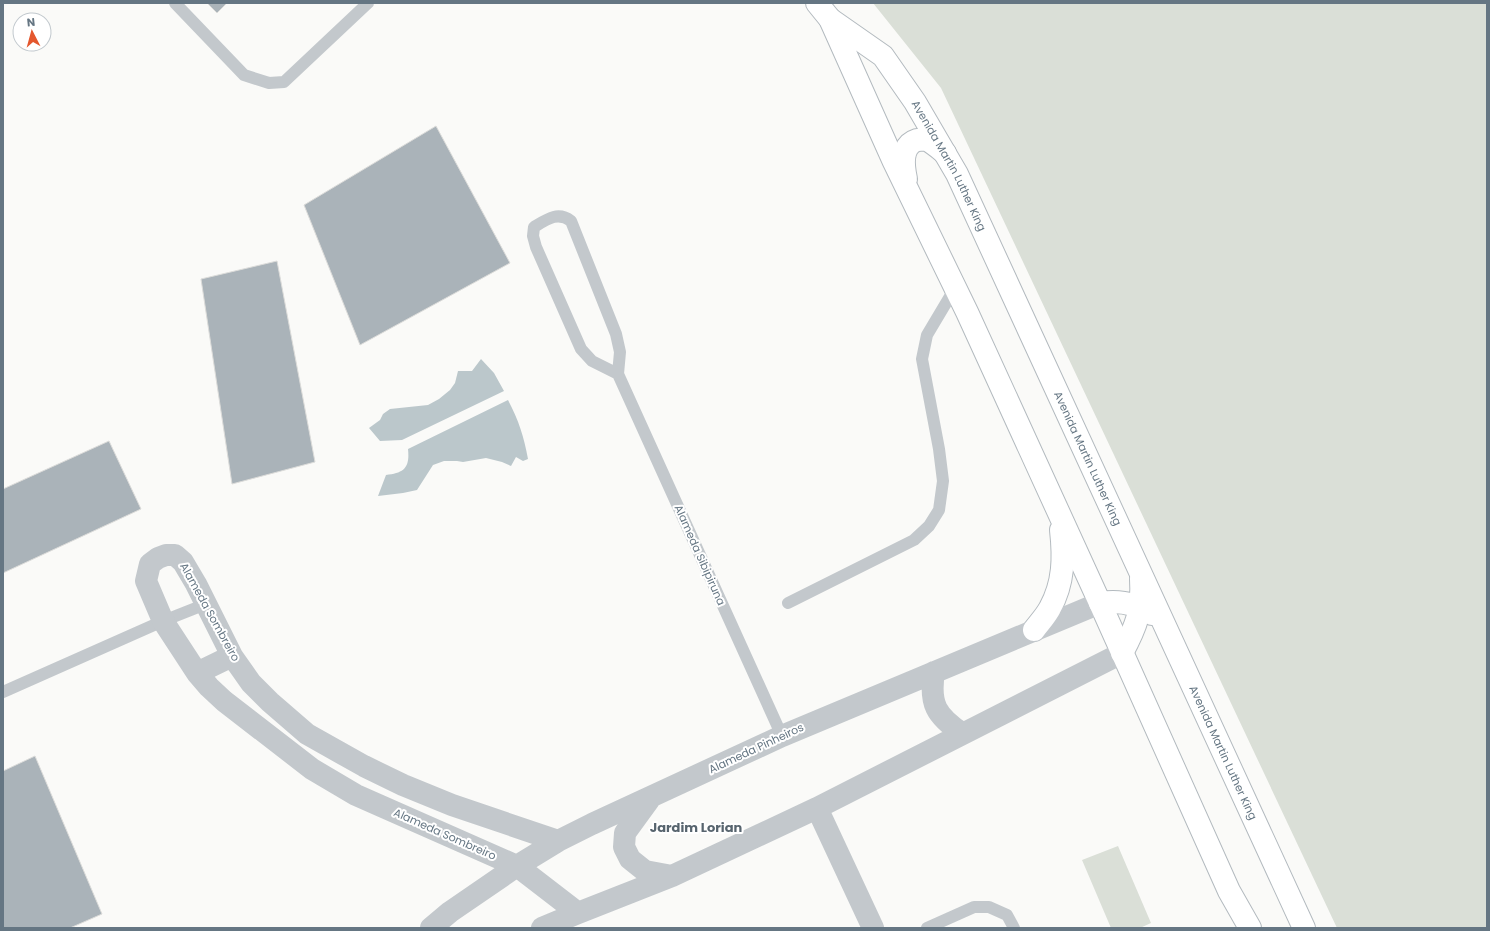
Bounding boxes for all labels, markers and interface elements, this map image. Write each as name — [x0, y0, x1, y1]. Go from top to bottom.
north arrow — [12, 12, 52, 52]
text: N — [26, 14, 36, 30]
street label: Avenida Martin Luther King — [908, 97, 990, 234]
street label: Avenida Martin Luther King — [1050, 389, 1126, 528]
street label: Alameda Sibipiruna — [671, 502, 729, 608]
street label: Alameda Sombreiro — [176, 560, 244, 664]
street label: Avenida Martin Luther King — [1185, 683, 1261, 822]
street label: Alameda Pinheiros — [706, 719, 806, 777]
street label: Alameda Sombreiro — [391, 804, 499, 864]
district label: Jardim Lorian — [650, 818, 743, 837]

